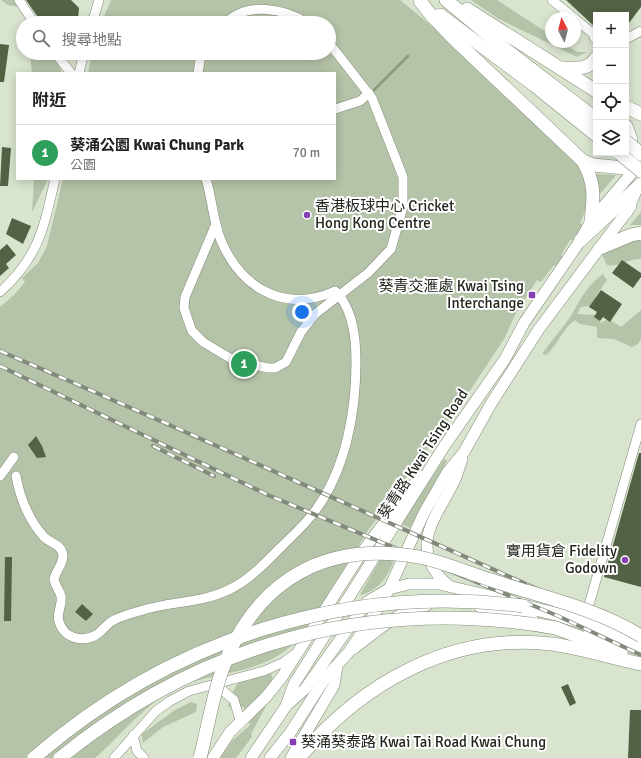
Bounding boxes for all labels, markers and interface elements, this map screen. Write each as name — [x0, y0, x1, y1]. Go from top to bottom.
north arrow — [545, 12, 581, 48]
map controls — [593, 12, 629, 156]
button: + — [593, 12, 629, 48]
search box — [16, 16, 336, 60]
icon: search — [30, 27, 52, 49]
text: 搜尋地點 — [62, 31, 122, 49]
button: − — [593, 48, 629, 84]
button: locate — [593, 84, 629, 120]
text: 附近 — [32, 90, 66, 111]
button: layers — [593, 120, 629, 156]
text: 葵涌公園 Kwai Chung Park — [70, 136, 244, 154]
text: 1 — [41, 145, 49, 161]
text: 70 m — [293, 145, 320, 161]
text: 公園 — [70, 157, 96, 173]
place label: 香港板球中心 Cricket Hong Kong Centre — [315, 197, 454, 232]
marker: 香港板球中心 Cricket Hong Kong Centre — [302, 210, 312, 220]
place label: 葵青交滙處 Kwai Tsing Interchange — [378, 277, 524, 312]
marker: 葵青交滙處 Kwai Tsing Interchange — [527, 290, 537, 300]
your location — [292, 302, 312, 322]
pin: 1 — [231, 349, 257, 379]
street label: 葵青路 Kwai Tsing Road — [374, 386, 472, 522]
place label: 實用貨倉 Fidelity Godown — [506, 542, 617, 577]
marker: 實用貨倉 Fidelity Godown — [620, 555, 630, 565]
place label: 葵涌葵泰路 Kwai Tai Road Kwai Chung — [301, 733, 546, 751]
marker: 葵涌葵泰路 Kwai Tai Road Kwai Chung — [288, 737, 298, 747]

